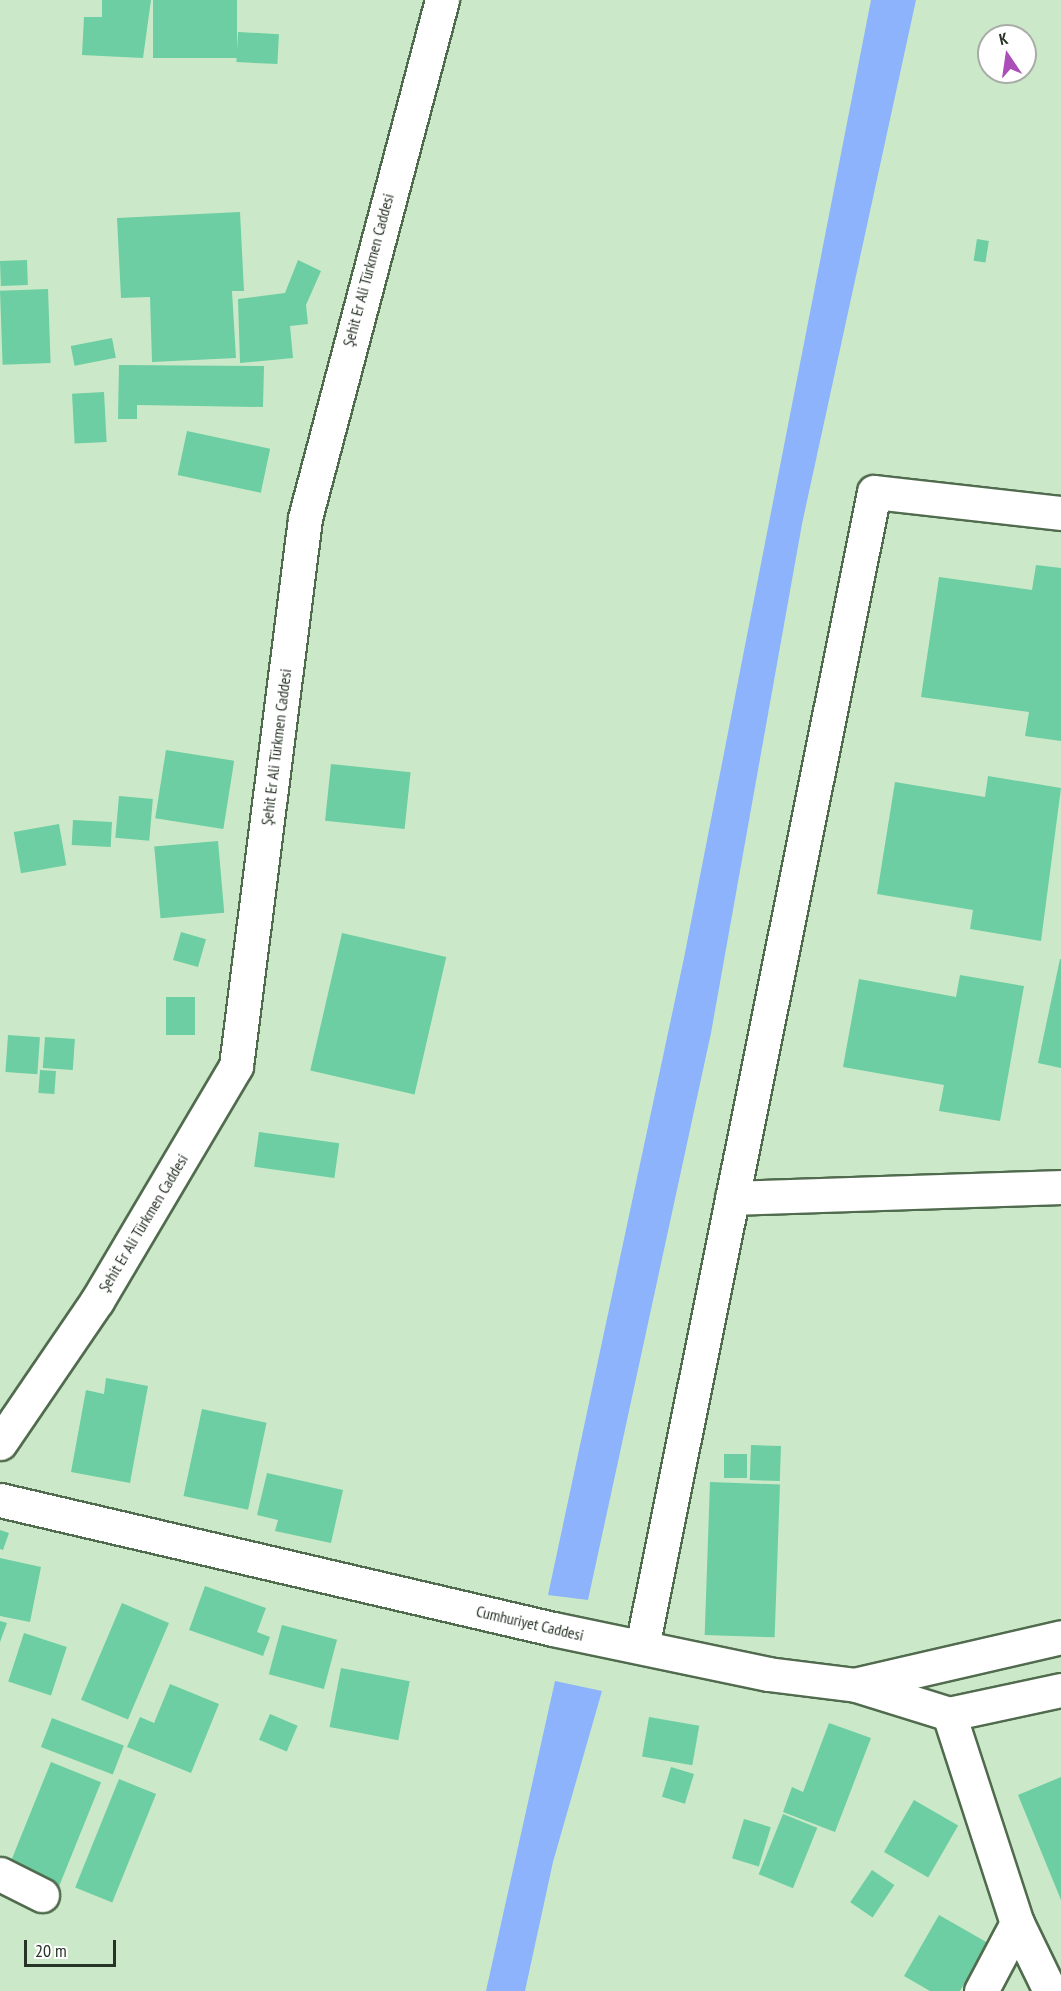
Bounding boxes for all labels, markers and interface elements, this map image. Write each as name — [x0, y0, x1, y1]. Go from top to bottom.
north arrow — [977, 24, 1037, 84]
text: K — [997, 28, 1010, 49]
street label: Şehit Er Ali Türkmen Caddesi — [338, 191, 398, 349]
street label: Şehit Er Ali Türkmen Caddesi — [257, 667, 295, 827]
street label: Şehit Er Ali Türkmen Caddesi — [94, 1150, 192, 1296]
street label: Cumhuriyet Caddesi — [474, 1601, 586, 1645]
scale bar — [27, 1928, 118, 1966]
text: 20 m — [35, 1939, 67, 1962]

